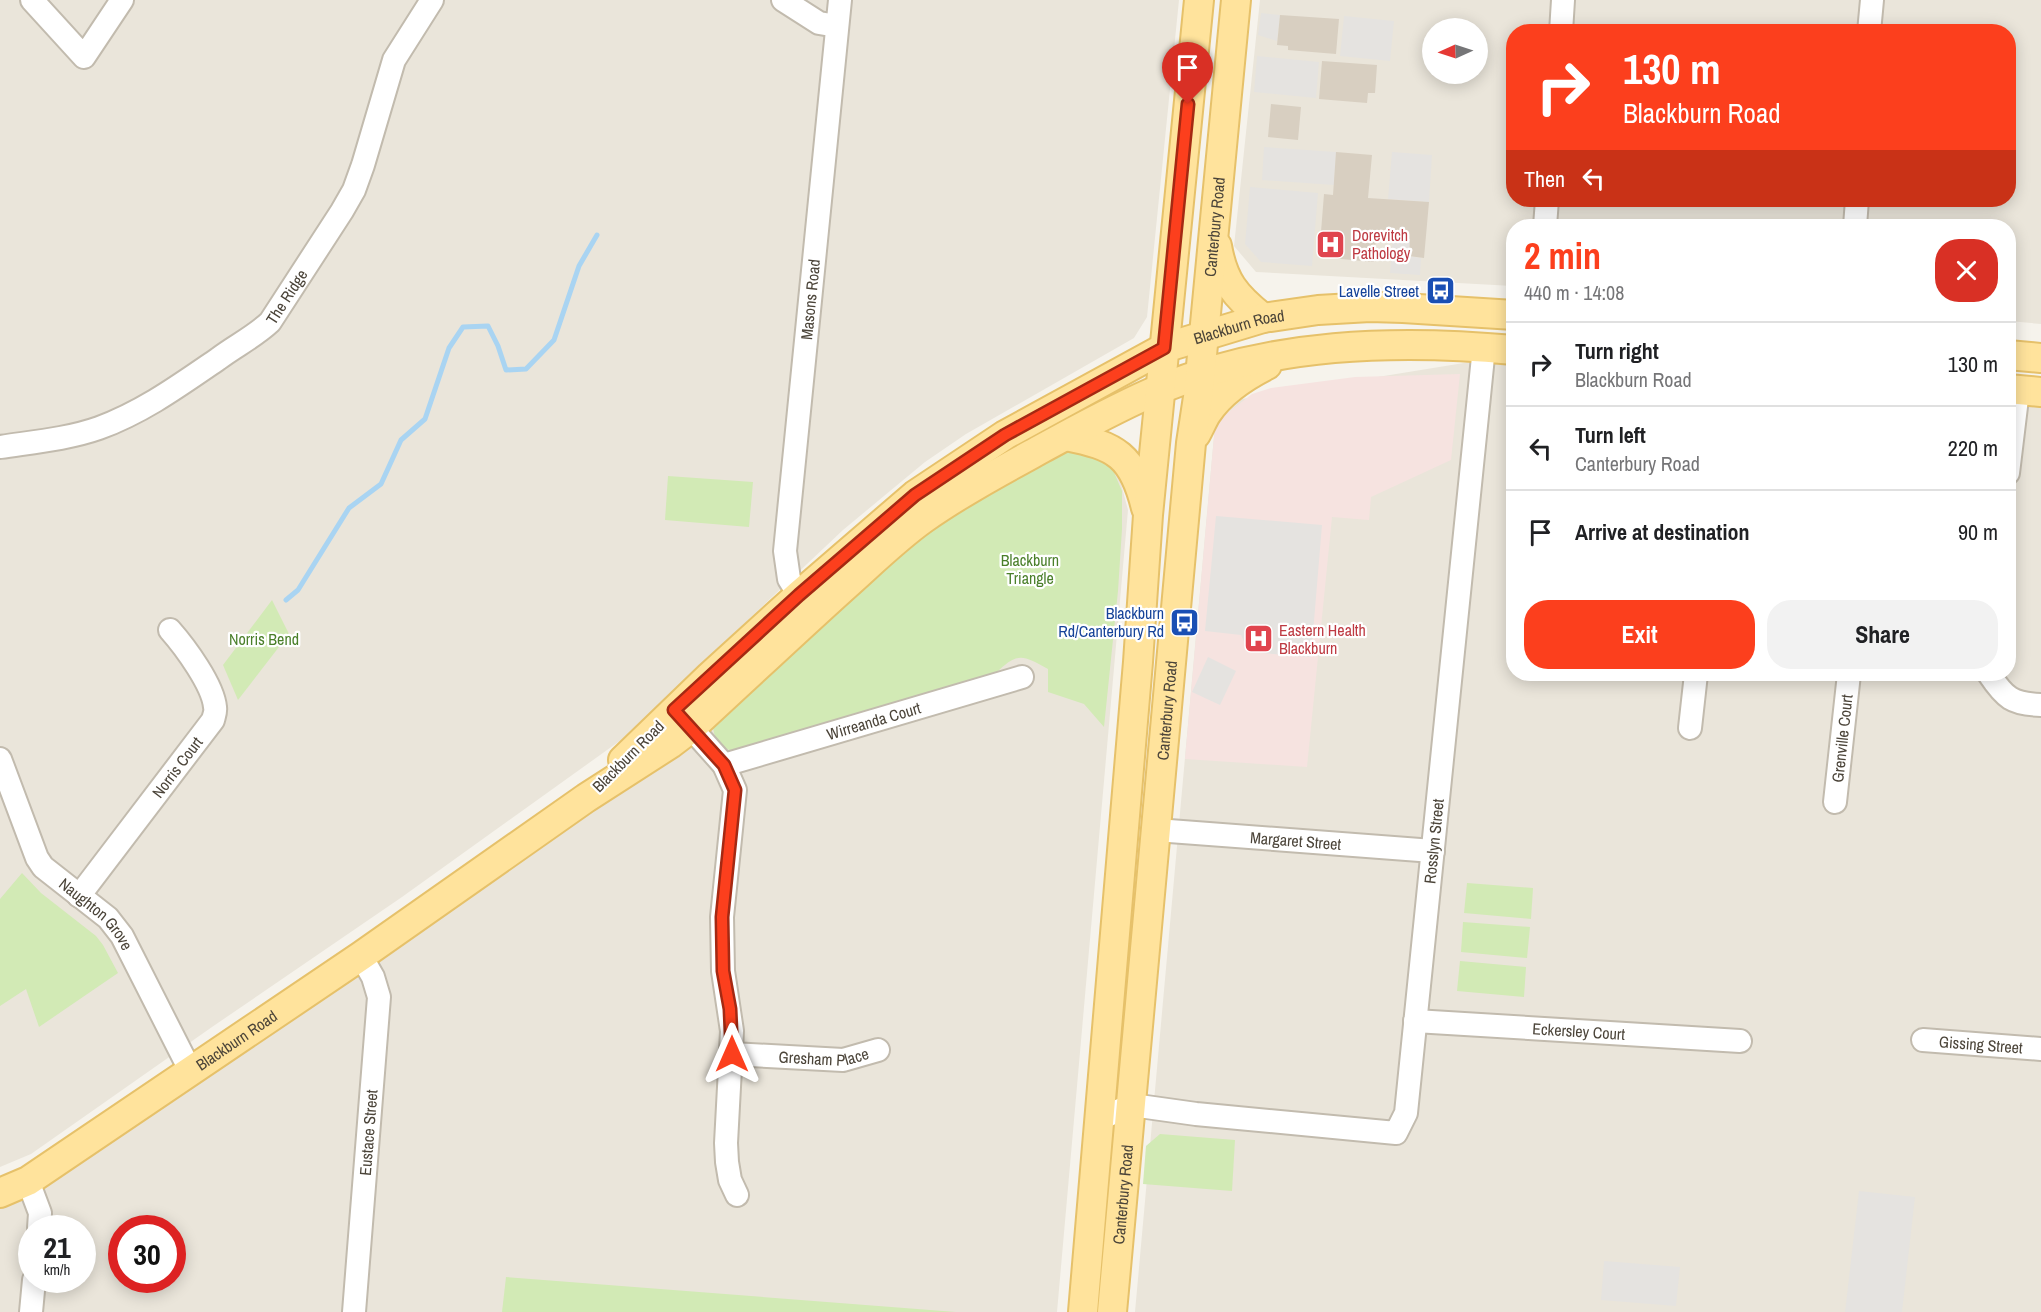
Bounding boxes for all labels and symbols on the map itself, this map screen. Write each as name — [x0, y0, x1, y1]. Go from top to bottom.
north arrow — [1422, 18, 1488, 84]
pin — [1162, 42, 1213, 104]
street label: Canterbury Road — [1199, 176, 1230, 278]
place label: Dorevitch Pathology — [1352, 224, 1411, 264]
hospital icon: Dorevitch Pathology — [1315, 228, 1347, 260]
street label: Masons Road — [795, 258, 825, 341]
street label: The Ridge — [261, 265, 312, 328]
bus stop icon: Lavelle Street — [1424, 275, 1456, 307]
place label: Lavelle Street — [1339, 280, 1419, 302]
street label: Blackburn Road — [1191, 304, 1286, 349]
park label: Blackburn Triangle — [1001, 549, 1059, 589]
place label: Blackburn Rd/Canterbury Rd — [1058, 602, 1164, 642]
bus stop icon: Blackburn Rd/Canterbury Rd — [1169, 606, 1201, 638]
place label: Eastern Health Blackburn — [1279, 619, 1366, 659]
hospital icon: Eastern Health Blackburn — [1242, 623, 1274, 655]
park label: Norris Bend — [229, 628, 299, 650]
street label: Canterbury Road — [1151, 660, 1182, 761]
street label: Grenville Court — [1826, 693, 1858, 783]
street label: Wirreanda Court — [824, 696, 924, 745]
street label: Blackburn Road — [587, 715, 669, 797]
street label: Norris Court — [147, 732, 208, 802]
street label: Rosslyn Street — [1418, 797, 1449, 885]
street label: Margaret Street — [1249, 826, 1342, 855]
street label: Naughton Grove — [55, 873, 138, 954]
street label: Blackburn Road — [192, 1005, 281, 1075]
street label: Eckersley Court — [1532, 1017, 1626, 1045]
position arrow — [700, 1022, 764, 1086]
street label: Gissing Street — [1938, 1030, 2024, 1059]
street label: Gresham Place — [778, 1042, 871, 1071]
street label: Eustace Street — [354, 1088, 383, 1176]
street label: Canterbury Road — [1107, 1144, 1138, 1245]
speed limit sign: 30 — [108, 1215, 186, 1293]

